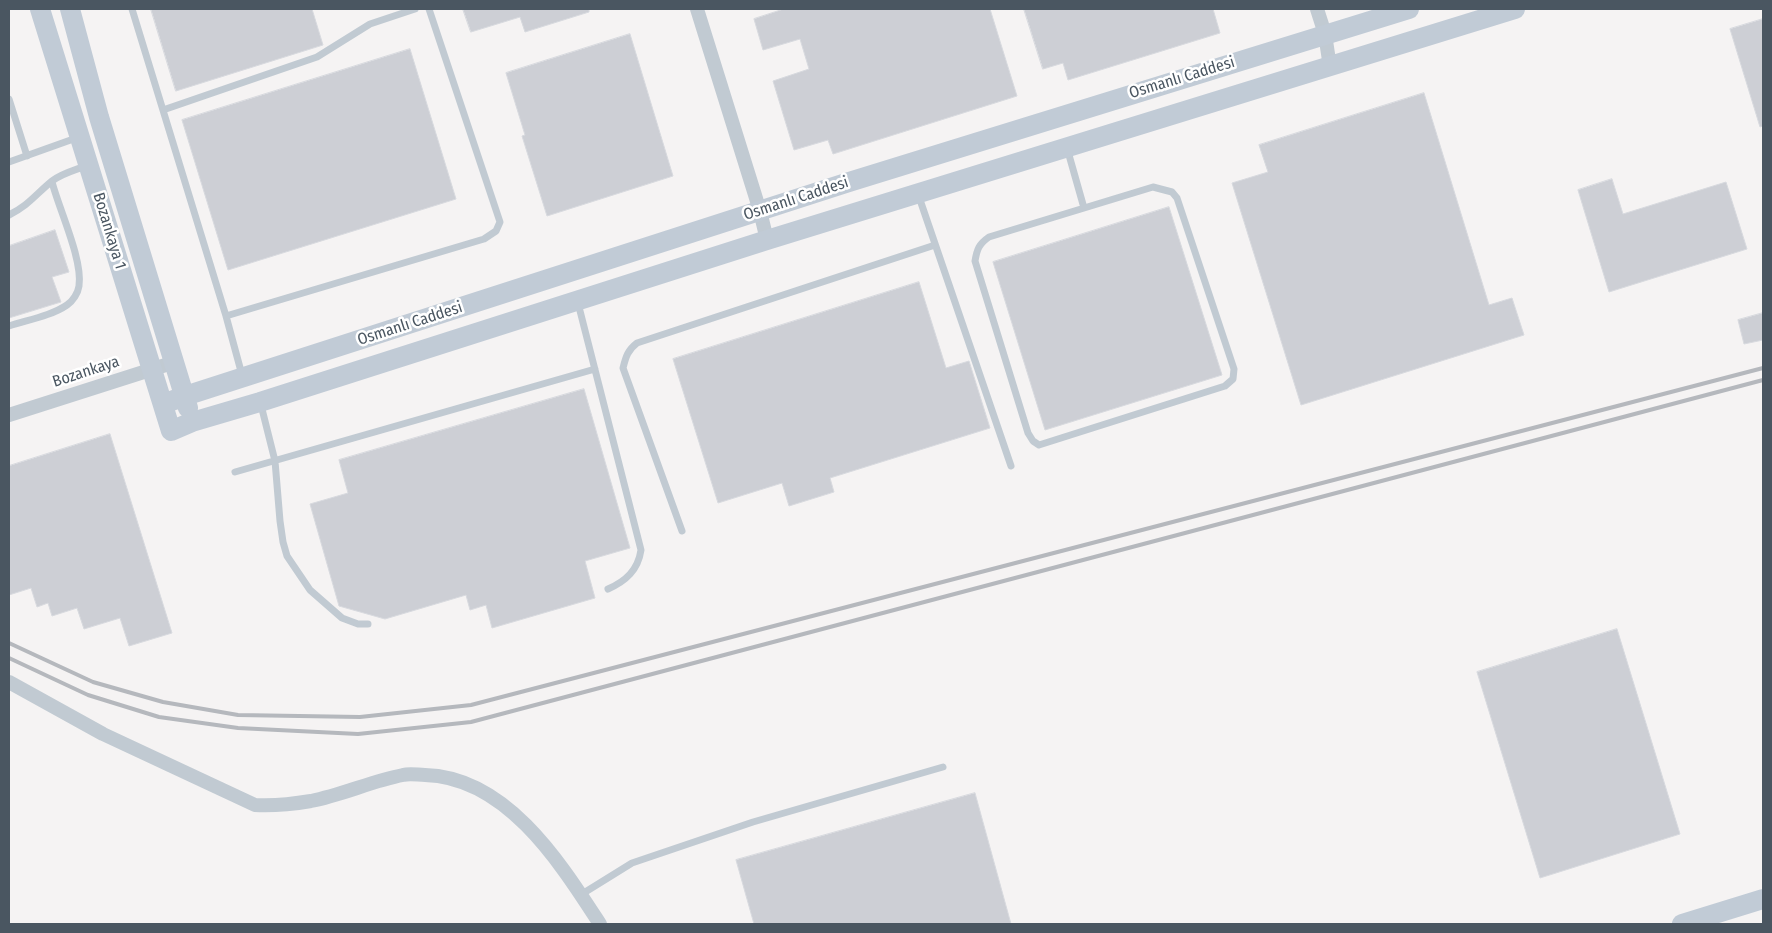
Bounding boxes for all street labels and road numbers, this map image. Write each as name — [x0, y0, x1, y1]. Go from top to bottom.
street label: Osmanlı Caddesi — [1127, 53, 1237, 103]
street label: Osmanlı Caddesi — [741, 173, 851, 225]
street label: Bozankaya 1 — [88, 190, 130, 272]
street label: Osmanlı Caddesi — [355, 298, 465, 350]
street label: Bozankaya — [50, 352, 122, 392]

